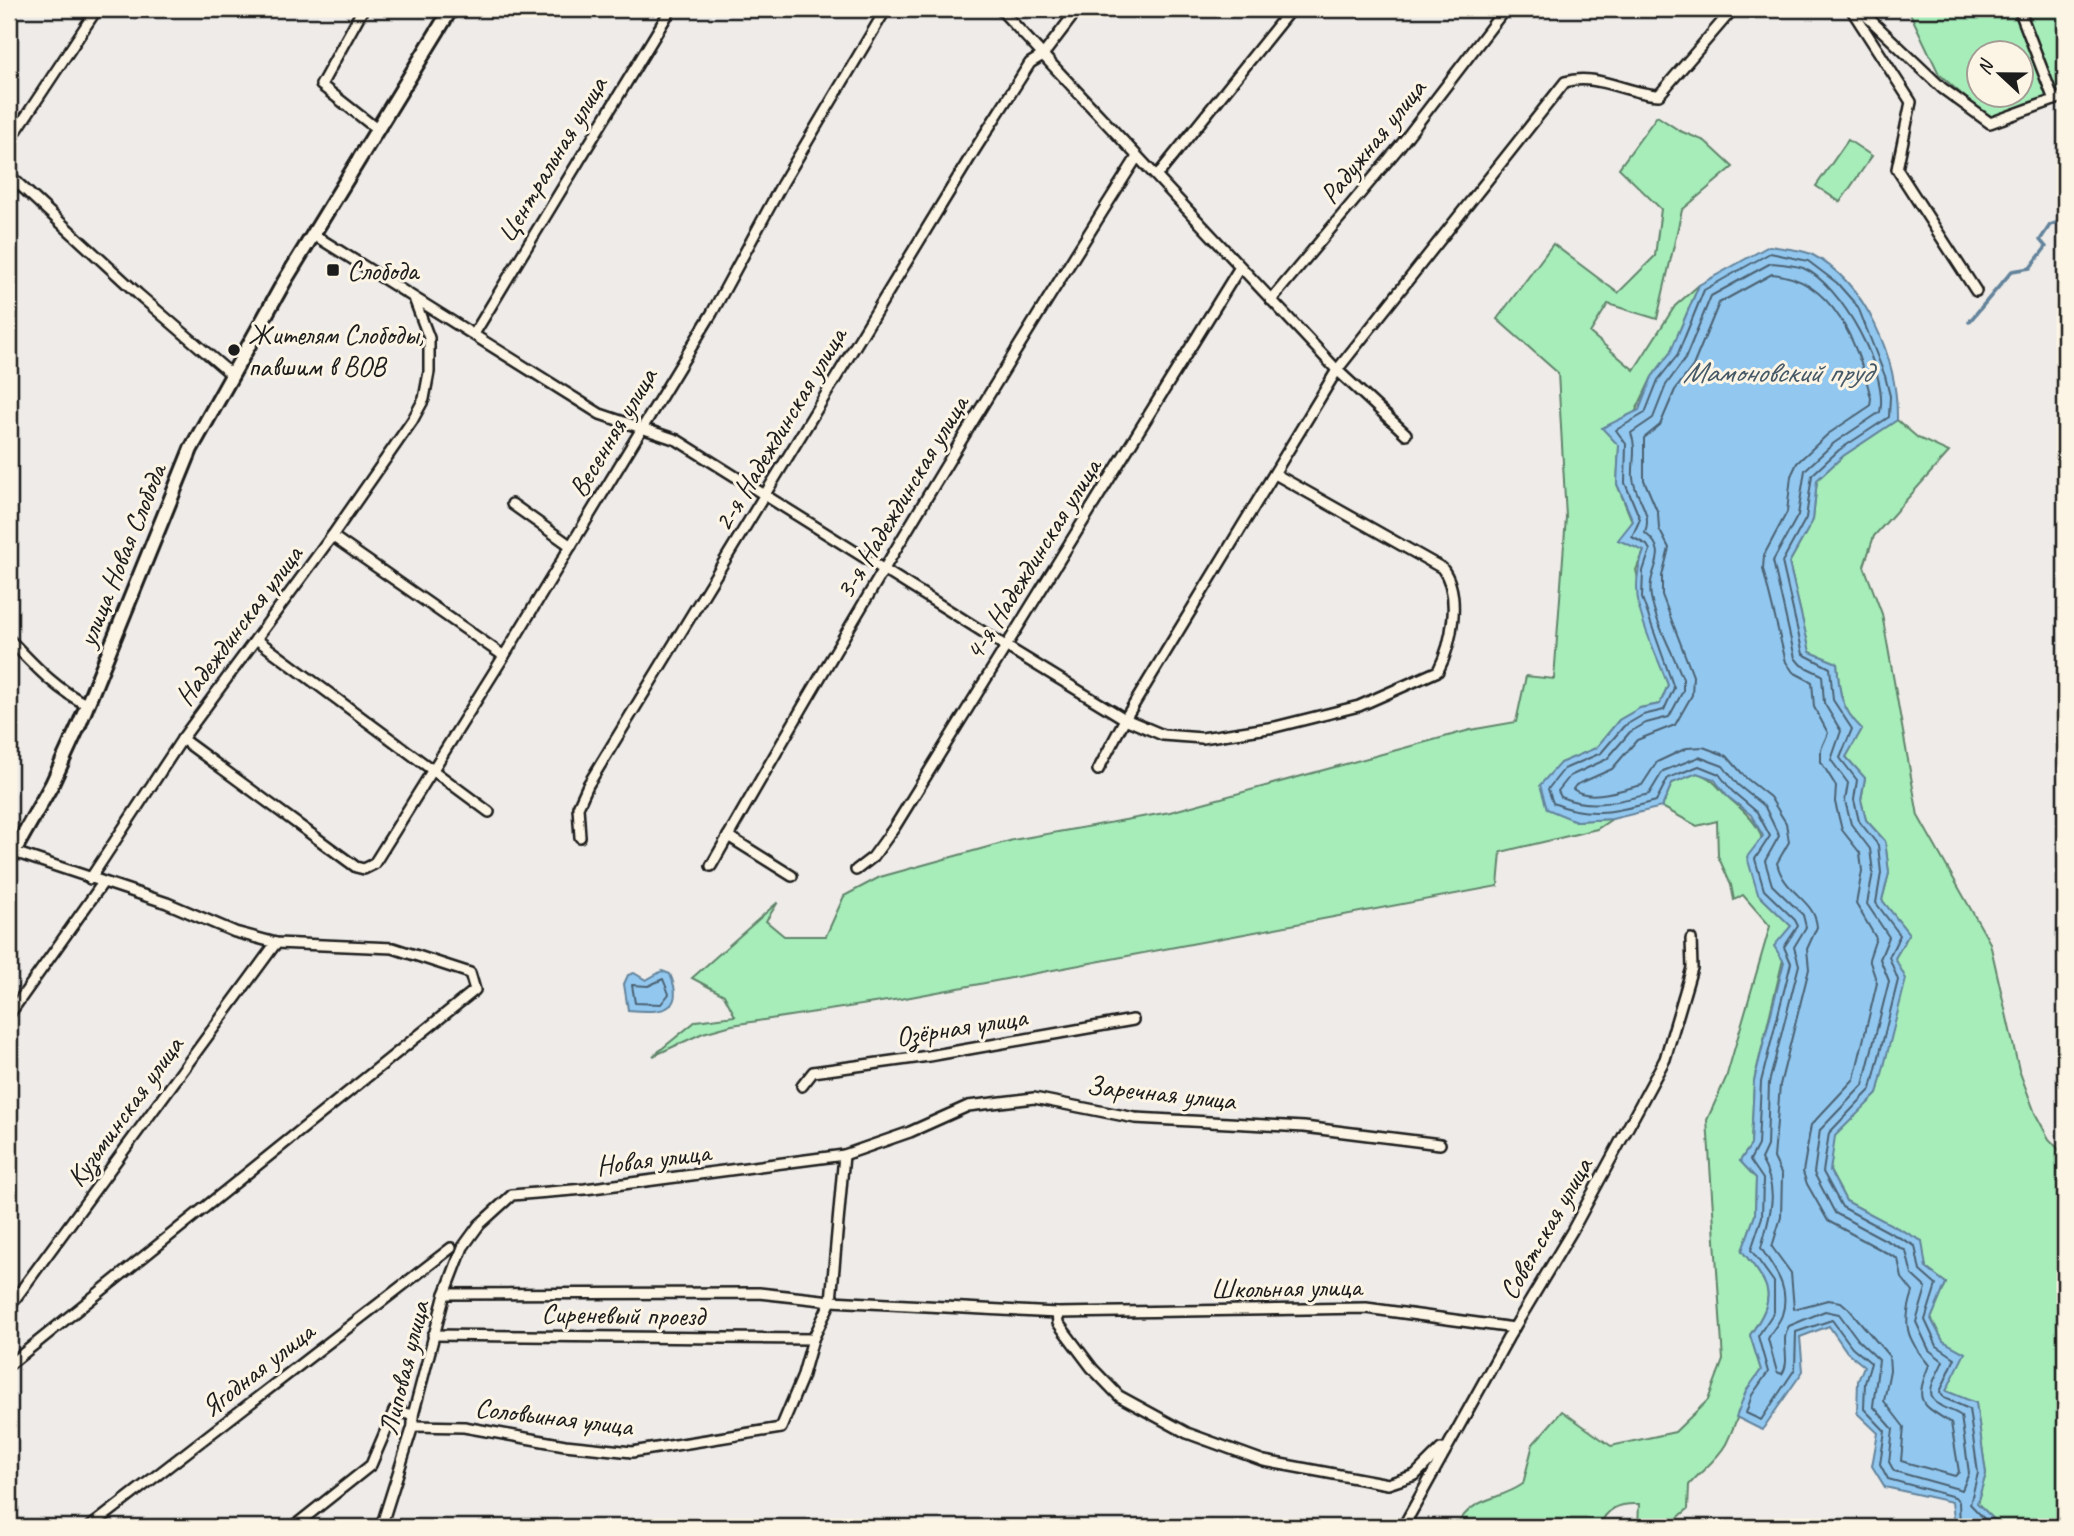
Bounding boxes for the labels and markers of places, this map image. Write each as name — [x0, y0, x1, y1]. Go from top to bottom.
place label: Слобода — [347, 253, 421, 288]
marker: Слобода — [325, 262, 341, 278]
place label: Жителям Слободы, павшим в ВОВ — [248, 317, 424, 384]
marker: Жителям Слободы, павшим в ВОВ — [226, 342, 242, 358]

